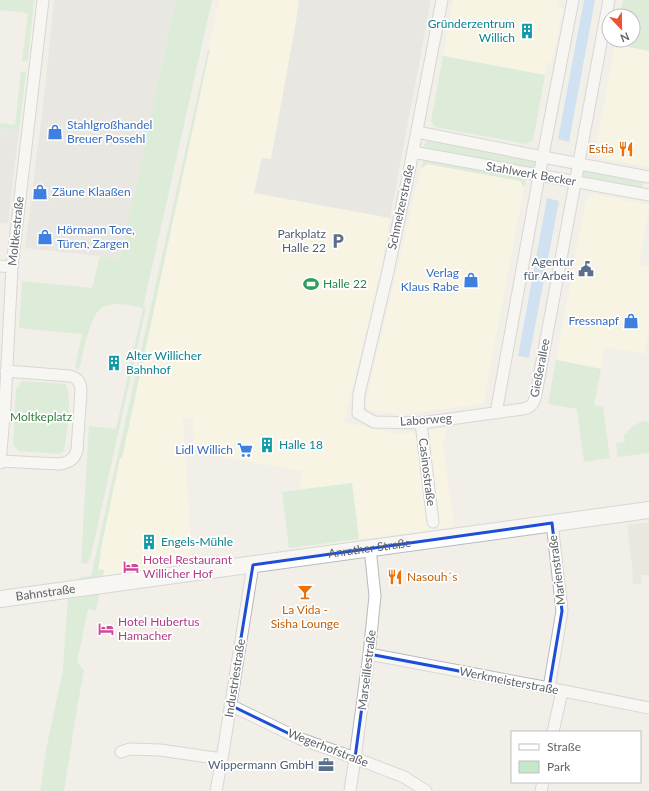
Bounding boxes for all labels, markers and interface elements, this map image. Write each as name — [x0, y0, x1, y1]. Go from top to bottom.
north arrow — [601, 8, 641, 48]
place label: Gründerzentrum Willich — [428, 16, 515, 45]
building icon: Gründerzentrum Willich — [518, 22, 536, 40]
text: N — [619, 30, 631, 45]
place label: Stahlgroßhandel Breuer Possehl — [67, 117, 152, 146]
shop icon: Stahlgroßhandel Breuer Possehl — [46, 123, 64, 141]
restaurant icon: Estia — [617, 140, 635, 158]
place label: Estia — [589, 141, 614, 156]
street label: Stahlwerk Becker — [485, 158, 578, 189]
street label: Schmelzerstraße — [384, 163, 417, 251]
shop icon: Zäune Klaaßen — [31, 183, 49, 201]
place label: Zäune Klaaßen — [52, 184, 131, 199]
street label: Moltkestraße — [4, 195, 27, 267]
place label: Hörmann Tore, Türen, Zargen — [57, 222, 135, 251]
place label: Parkplatz Halle 22 — [277, 226, 327, 255]
shop icon: Hörmann Tore, Türen, Zargen — [36, 228, 54, 246]
parking icon: Parkplatz Halle 22 — [329, 232, 347, 250]
place label: Agentur für Arbeit — [524, 254, 575, 283]
public building icon: Agentur für Arbeit — [577, 260, 595, 278]
place label: Verlag Klaus Rabe — [401, 265, 459, 294]
shop icon: Verlag Klaus Rabe — [462, 271, 480, 289]
sports icon: Halle 22 — [302, 275, 320, 293]
place label: Halle 22 — [323, 276, 367, 291]
shop icon: Fressnapf — [622, 312, 640, 330]
place label: Fressnapf — [568, 313, 620, 328]
street label: Gießerallee — [526, 337, 553, 399]
place label: Alter Willicher Bahnhof — [126, 348, 202, 377]
building icon: Alter Willicher Bahnhof — [105, 354, 123, 372]
park label: Moltkeplatz — [10, 409, 73, 424]
street label: Laborweg — [400, 410, 452, 429]
building icon: Halle 18 — [258, 436, 276, 454]
place label: Halle 18 — [279, 437, 323, 452]
street label: Casinostraße — [416, 437, 439, 507]
supermarket icon: Lidl Willich — [236, 441, 254, 459]
place label: Lidl Willich — [175, 442, 233, 457]
building icon: Engels-Mühle — [140, 533, 158, 551]
place label: Engels-Mühle — [161, 534, 233, 549]
street label: Marienstraße — [545, 534, 568, 606]
street label: Anrather Straße — [327, 535, 412, 561]
place label: Hotel Restaurant Willicher Hof — [143, 552, 233, 581]
hotel icon: Hotel Restaurant Willicher Hof — [122, 558, 140, 576]
restaurant icon: Nasouh´s — [386, 568, 404, 586]
place label: Nasouh´s — [407, 569, 457, 584]
street label: Bahnstraße — [15, 581, 76, 604]
bar icon: La Vida - Sisha Lounge — [296, 583, 314, 601]
place label: La Vida - Sisha Lounge — [271, 602, 339, 631]
place label: Hotel Hubertus Hamacher — [118, 614, 200, 643]
hotel icon: Hotel Hubertus Hamacher — [97, 620, 115, 638]
street label: Marseillestraße — [354, 629, 379, 711]
street label: Industriestraße — [221, 637, 248, 718]
street label: Werkmeisterstraße — [458, 664, 560, 697]
street label: Wegerhofstraße — [286, 725, 371, 770]
legend — [511, 731, 641, 783]
text: Straße — [547, 739, 581, 754]
office icon: Wippermann GmbH — [317, 756, 335, 774]
place label: Wippermann GmbH — [208, 757, 314, 772]
text: Park — [547, 759, 571, 774]

